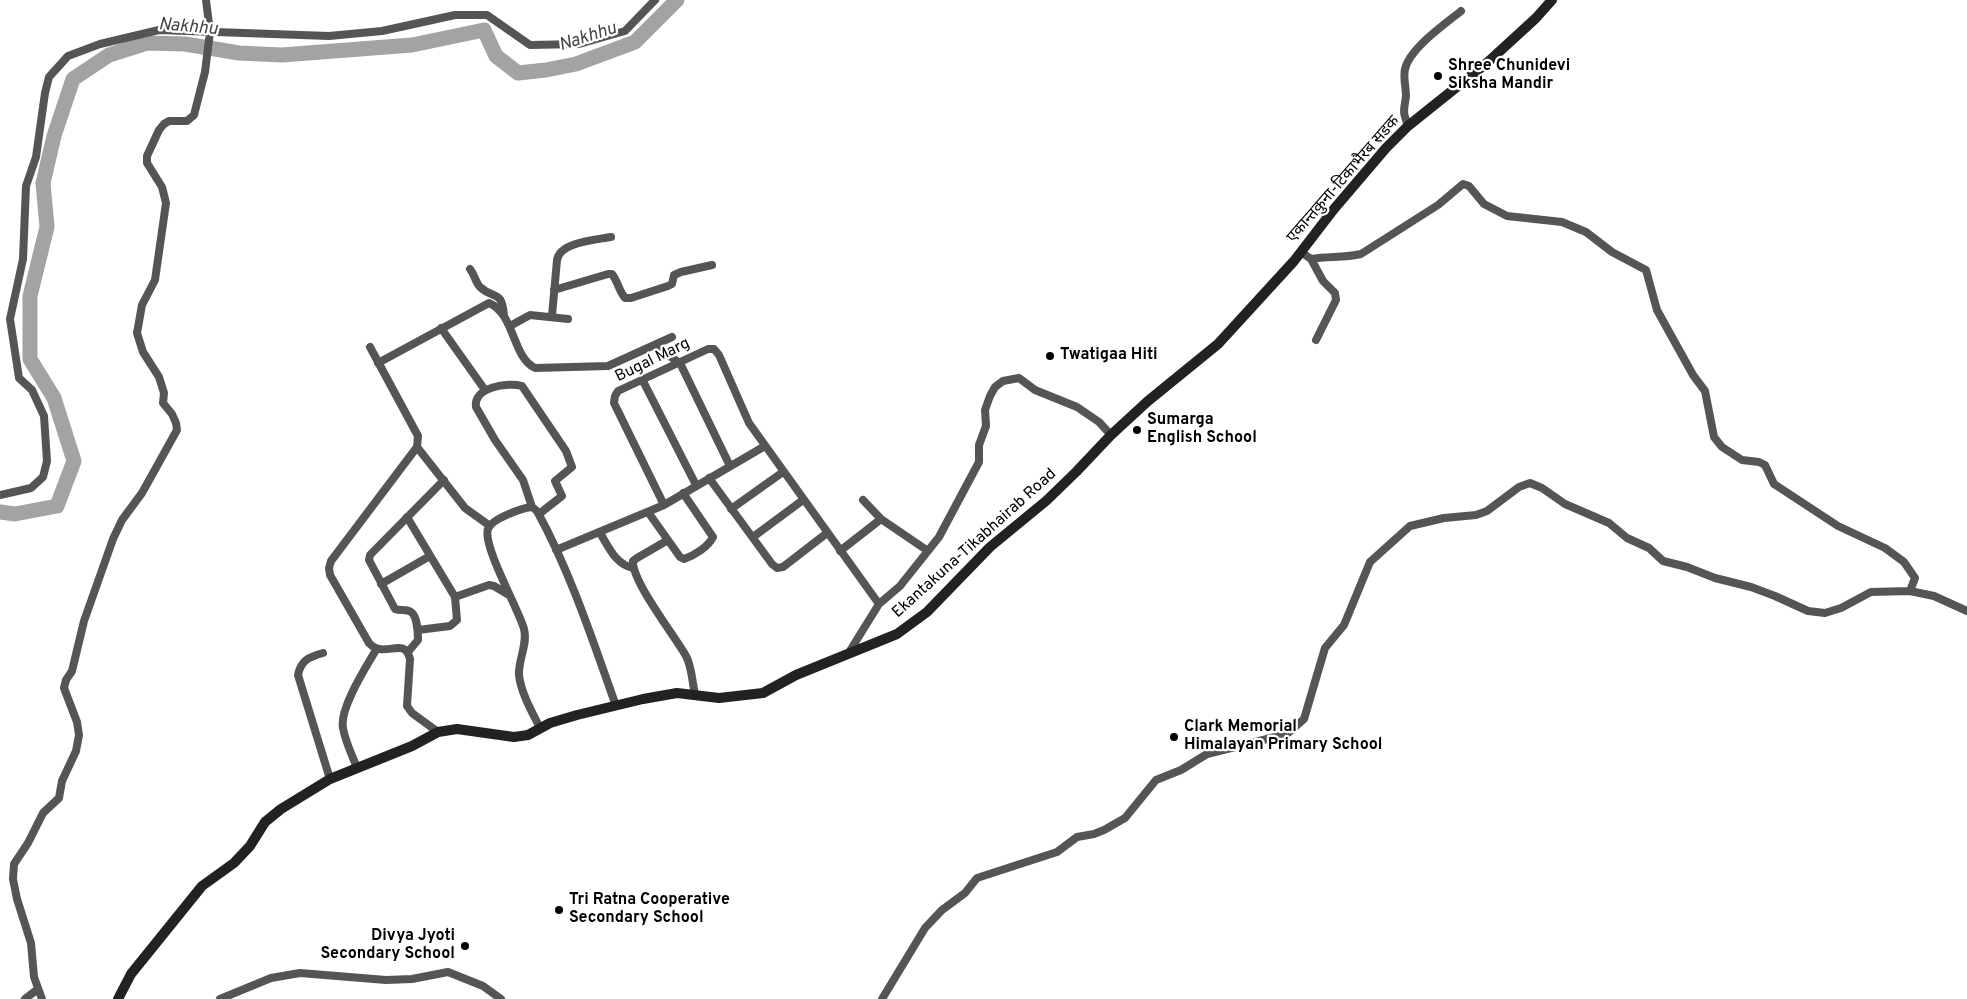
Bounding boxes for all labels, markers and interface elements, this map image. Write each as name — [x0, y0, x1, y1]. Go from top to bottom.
water label: Nakhhu — [158, 15, 218, 41]
water label: Nakhhu — [556, 19, 620, 57]
place label: Shree Chunidevi Siksha Mandir — [1448, 57, 1570, 95]
marker: Shree Chunidevi Siksha Mandir — [1432, 70, 1444, 82]
street label: एकान्तकुना-टिकाभैरब सडक — [1284, 113, 1404, 247]
street label: Bugal Marg — [613, 335, 693, 387]
place label: Twatigaa Hiti — [1060, 346, 1157, 366]
marker: Twatigaa Hiti — [1044, 350, 1056, 362]
place label: Sumarga English School — [1147, 411, 1257, 449]
marker: Sumarga English School — [1131, 424, 1143, 436]
street label: Ekantakuna-Tikabhairab Road — [889, 465, 1061, 623]
place label: Clark Memorial Himalayan Primary School — [1184, 718, 1383, 756]
marker: Clark Memorial Himalayan Primary School — [1168, 731, 1180, 743]
place label: Tri Ratna Cooperative Secondary School — [569, 891, 730, 929]
marker: Tri Ratna Cooperative Secondary School — [553, 904, 565, 916]
place label: Divya Jyoti Secondary School — [320, 927, 455, 965]
marker: Divya Jyoti Secondary School — [459, 940, 471, 952]

